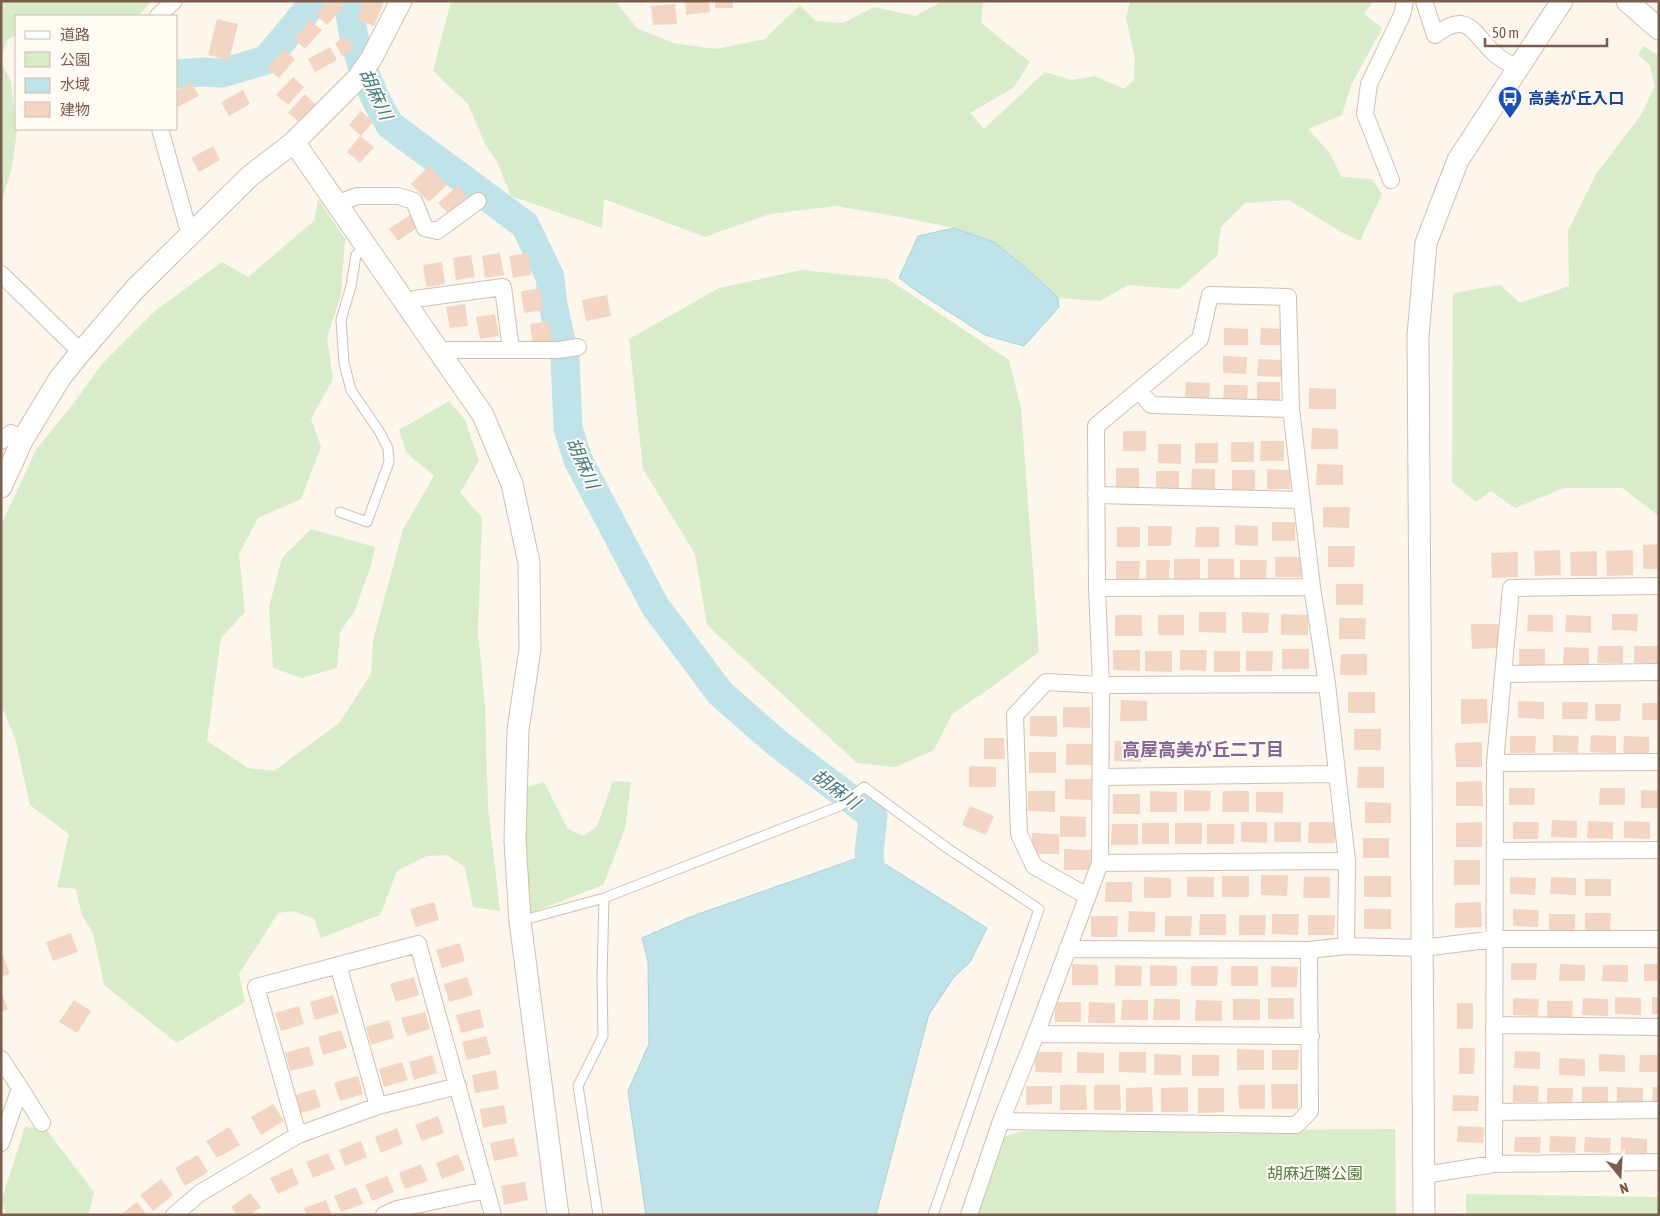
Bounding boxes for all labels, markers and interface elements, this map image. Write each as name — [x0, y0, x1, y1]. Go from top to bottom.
legend — [15, 15, 178, 130]
scale bar — [1485, 15, 1608, 47]
text: 50 m — [1492, 24, 1519, 41]
text: 道路 — [60, 26, 90, 43]
text: 公園 — [60, 51, 90, 68]
water label: 胡麻川 — [355, 65, 398, 125]
text: 水域 — [60, 76, 90, 93]
bus stop icon: 高美が丘入口 — [1497, 85, 1523, 119]
place label: 高美が丘入口 — [1528, 89, 1624, 107]
text: 建物 — [60, 101, 90, 118]
water label: 胡麻川 — [562, 434, 604, 494]
district label: 高屋高美が丘二丁目 — [1122, 739, 1284, 760]
water label: 胡麻川 — [808, 764, 865, 815]
north arrow — [1595, 1151, 1645, 1201]
park label: 胡麻近隣公園 — [1267, 1164, 1363, 1182]
text: N — [1618, 1179, 1630, 1197]

